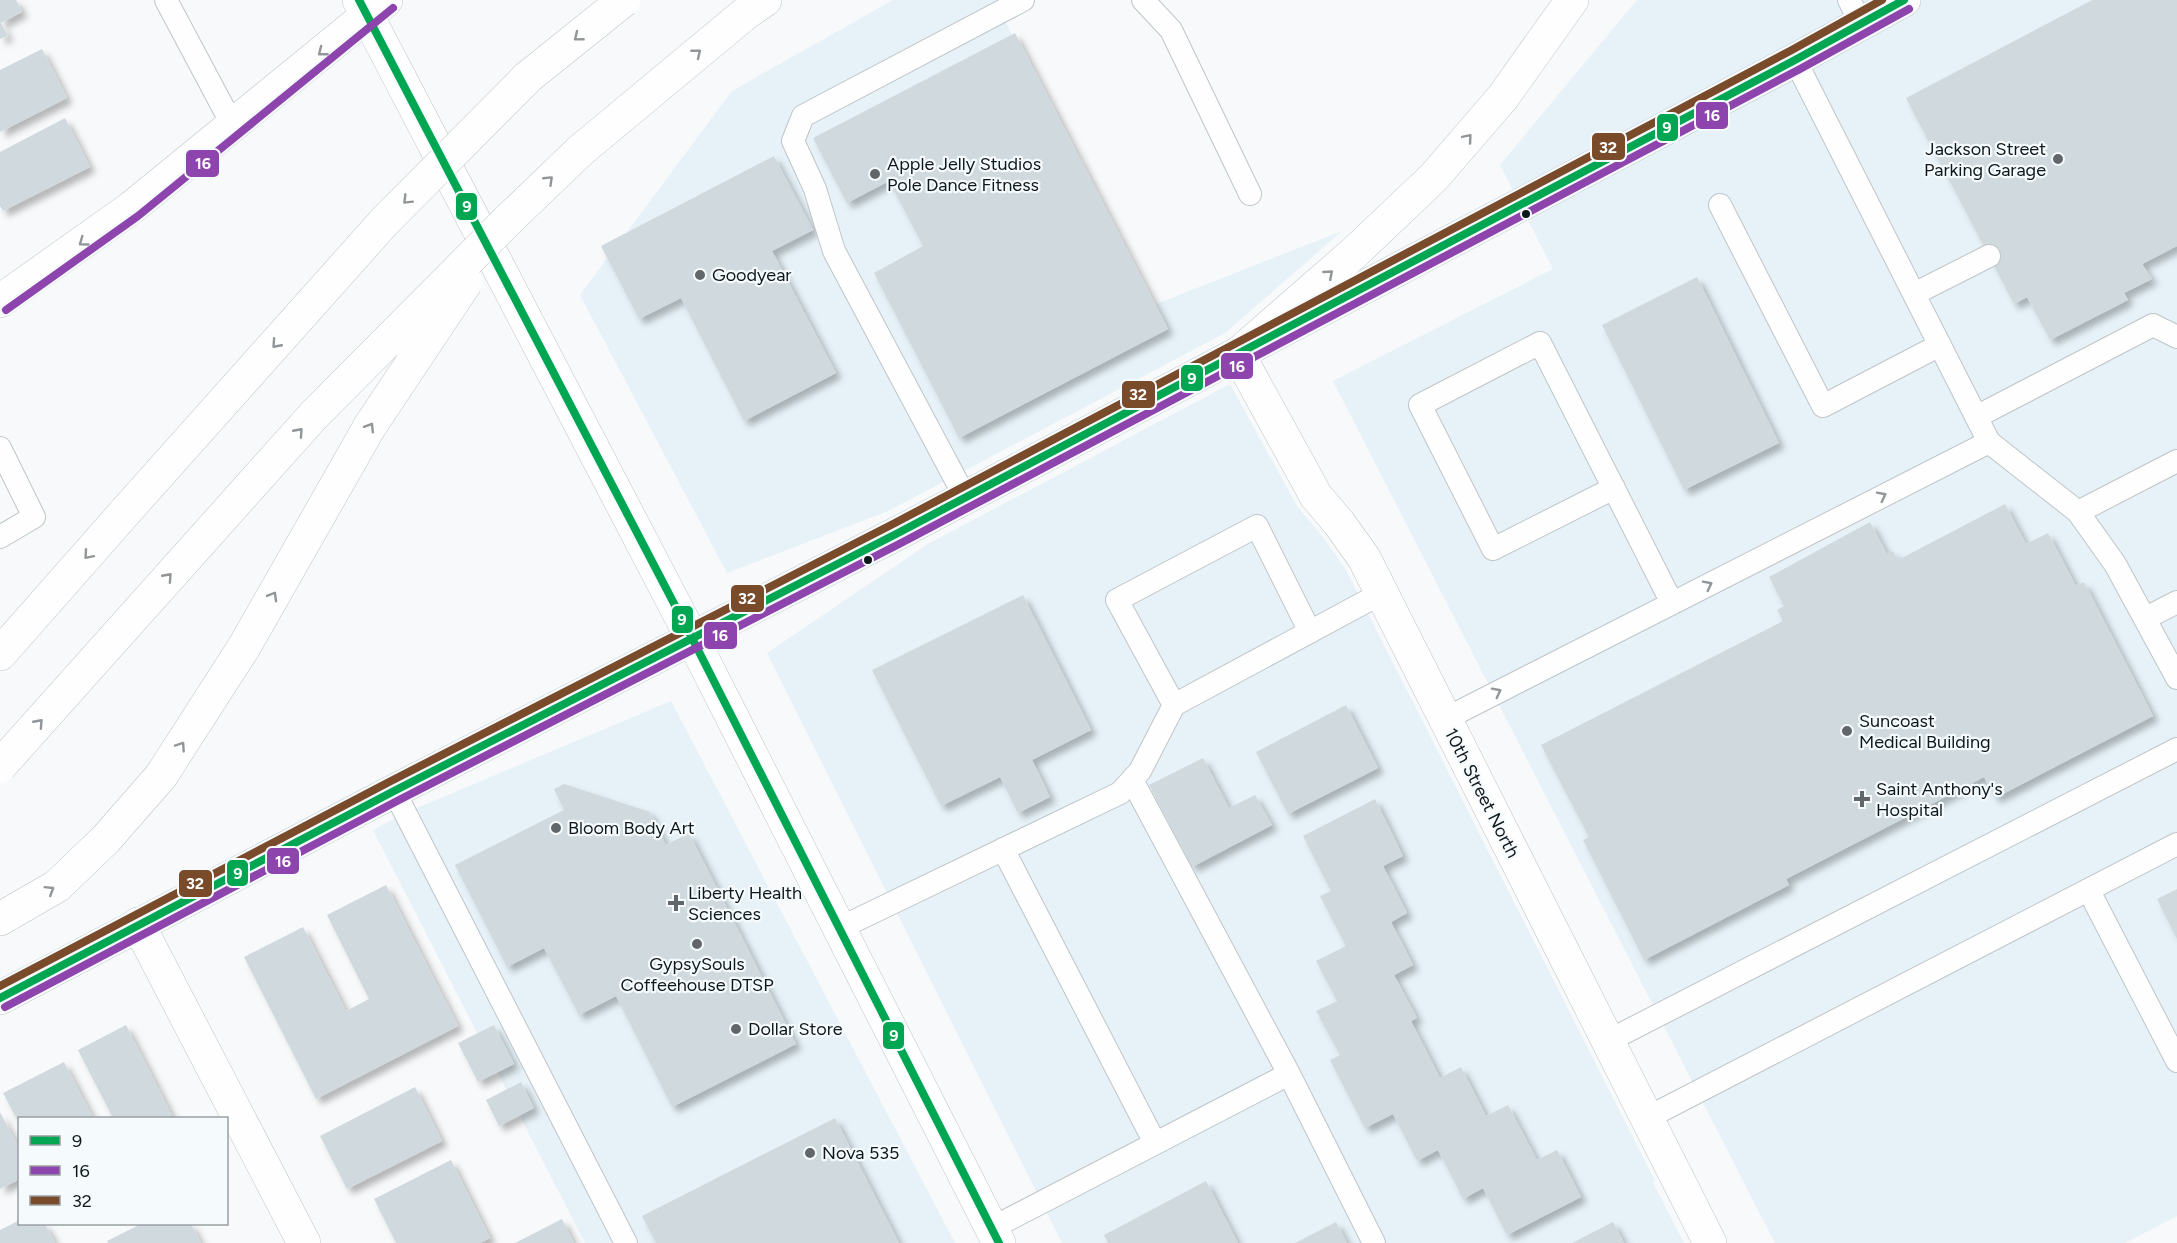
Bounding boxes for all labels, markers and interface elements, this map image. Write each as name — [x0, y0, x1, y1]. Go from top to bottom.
one-way arrow — [574, 29, 585, 40]
one-way arrow — [318, 44, 329, 55]
one-way arrow — [690, 50, 701, 61]
line badge: 16 — [1695, 101, 1729, 130]
text: 16 — [1704, 106, 1720, 125]
line badge: 9 — [1656, 113, 1679, 142]
text: 9 — [1662, 118, 1672, 137]
line badge: 32 — [1591, 132, 1626, 161]
one-way arrow — [1461, 134, 1472, 145]
text: 32 — [1599, 138, 1617, 157]
place label: Jackson Street Parking Garage — [1924, 138, 2046, 181]
line badge: 16 — [185, 149, 220, 178]
marker: Jackson Street Parking Garage — [2051, 152, 2065, 166]
place label: Apple Jelly Studios Pole Dance Fitness — [887, 153, 1041, 196]
text: 16 — [195, 154, 211, 173]
marker: Apple Jelly Studios Pole Dance Fitness — [868, 167, 882, 181]
one-way arrow — [542, 177, 553, 188]
one-way arrow — [403, 192, 414, 203]
line badge: 9 — [455, 192, 478, 221]
text: 9 — [462, 197, 472, 216]
unlabelled marker — [1520, 208, 1532, 220]
one-way arrow — [79, 235, 90, 246]
place label: Goodyear — [712, 264, 791, 286]
marker: Goodyear — [693, 268, 707, 282]
one-way arrow — [1323, 270, 1333, 281]
one-way arrow — [272, 337, 283, 348]
line badge: 16 — [1220, 352, 1254, 380]
text: 16 — [1229, 357, 1245, 376]
line badge: 9 — [1180, 364, 1204, 392]
text: 9 — [1187, 369, 1197, 388]
line badge: 32 — [1121, 380, 1156, 409]
text: 32 — [1129, 385, 1147, 404]
one-way arrow — [363, 423, 375, 433]
one-way arrow — [292, 428, 303, 439]
one-way arrow — [1876, 492, 1887, 504]
one-way arrow — [84, 548, 95, 559]
unlabelled marker — [862, 554, 874, 566]
one-way arrow — [161, 573, 172, 584]
one-way arrow — [1702, 581, 1713, 592]
line badge: 32 — [730, 584, 765, 613]
text: 32 — [738, 589, 756, 608]
one-way arrow — [266, 592, 277, 602]
line badge: 9 — [671, 605, 694, 634]
text: 9 — [677, 610, 687, 629]
line badge: 16 — [703, 621, 738, 650]
text: 16 — [712, 626, 728, 645]
one-way arrow — [1491, 688, 1502, 700]
place label: Suncoast Medical Building — [1859, 710, 1991, 753]
one-way arrow — [32, 719, 43, 730]
marker: Suncoast Medical Building — [1840, 724, 1854, 738]
street label: 10th Street North — [1440, 725, 1524, 861]
one-way arrow — [173, 742, 185, 752]
place label: Saint Anthony's Hospital — [1876, 778, 2003, 821]
marker: Saint Anthony's Hospital — [1853, 790, 1871, 808]
place label: Bloom Body Art — [568, 817, 695, 839]
marker: Bloom Body Art — [549, 821, 563, 835]
line badge: 16 — [266, 847, 300, 875]
text: 16 — [275, 852, 291, 871]
line badge: 9 — [226, 859, 249, 887]
text: 9 — [233, 864, 243, 883]
line badge: 32 — [178, 869, 213, 898]
text: 32 — [186, 874, 204, 893]
place label: Liberty Health Sciences — [688, 882, 802, 925]
one-way arrow — [44, 885, 54, 897]
marker: Liberty Health Sciences — [669, 896, 683, 910]
marker: GypsySouls Coffeehouse DTSP — [690, 937, 704, 951]
place label: GypsySouls Coffeehouse DTSP — [620, 953, 774, 996]
place label: Dollar Store — [748, 1018, 843, 1040]
line badge: 9 — [882, 1021, 905, 1050]
marker: Dollar Store — [729, 1022, 743, 1036]
text: 9 — [889, 1026, 899, 1045]
legend — [18, 1117, 228, 1225]
text: 9 — [72, 1130, 82, 1152]
place label: Nova 535 — [822, 1142, 899, 1164]
marker: Nova 535 — [803, 1146, 817, 1160]
text: 16 — [72, 1160, 90, 1182]
text: 32 — [72, 1190, 92, 1212]

